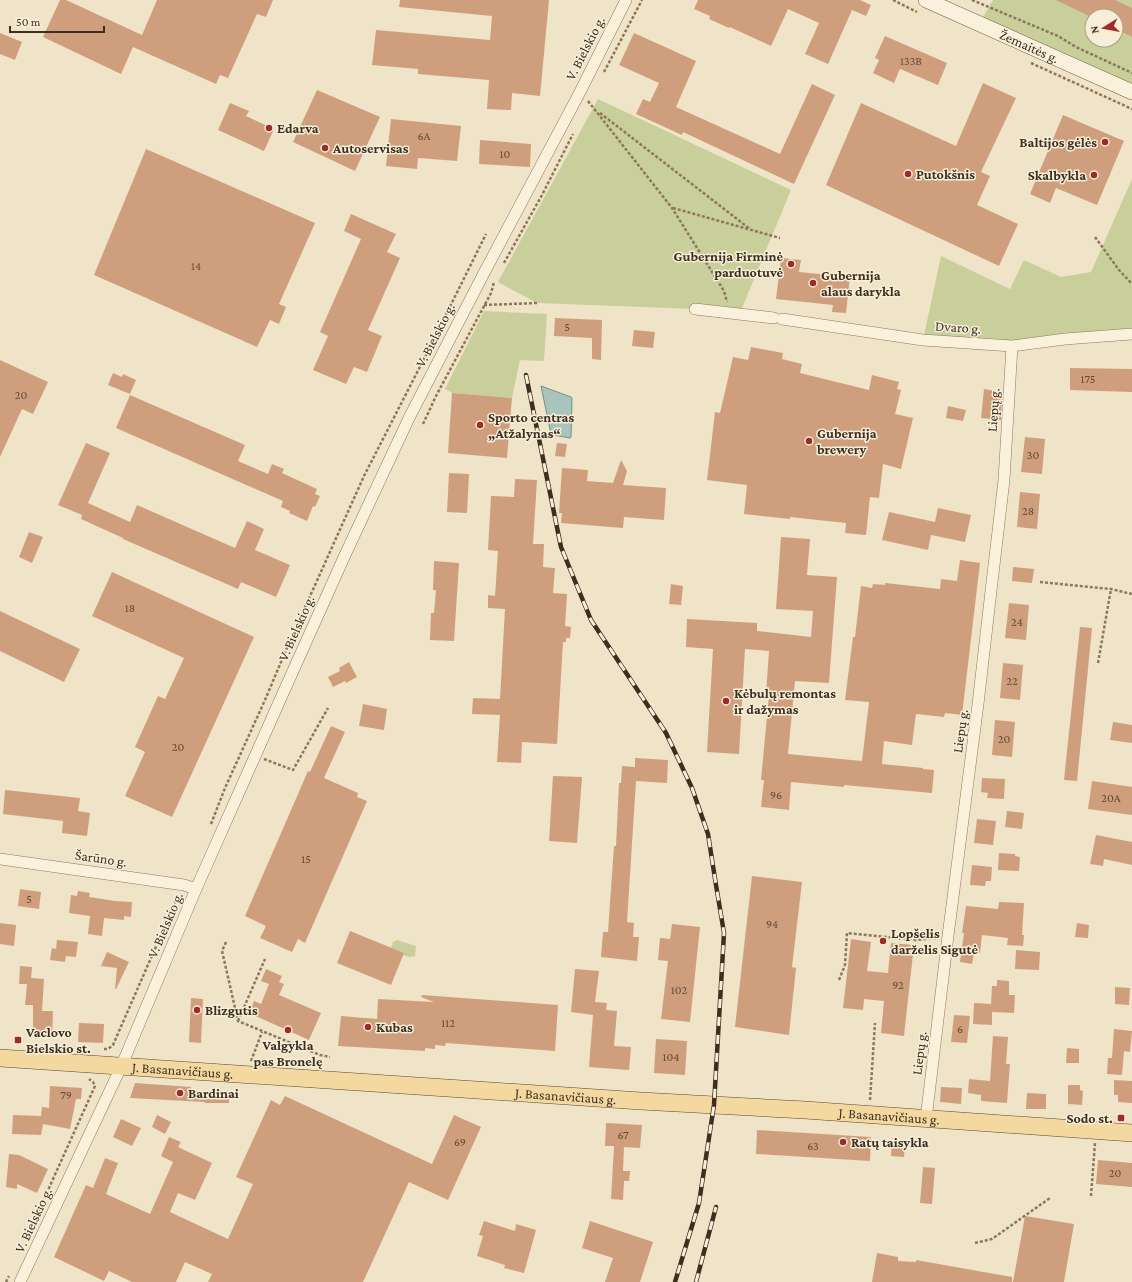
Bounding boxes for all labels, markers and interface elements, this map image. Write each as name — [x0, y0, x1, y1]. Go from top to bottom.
scale bar — [10, 8, 104, 34]
north arrow — [1084, 8, 1124, 48]
street label: V. Bielskio g. — [562, 13, 608, 83]
text: 50 m — [16, 15, 41, 29]
text: N — [1087, 25, 1101, 35]
street label: Žemaitės g. — [997, 26, 1061, 66]
house number: 133B — [900, 54, 922, 68]
place label: Edarva — [277, 120, 319, 136]
marker: Edarva — [264, 123, 274, 133]
house number: 6A — [418, 129, 431, 143]
place label: Baltijos gėlės — [1019, 134, 1097, 151]
marker: Baltijos gėlės — [1100, 137, 1110, 147]
place label: Autoservisas — [332, 140, 409, 156]
marker: Autoservisas — [320, 143, 330, 153]
house number: 10 — [500, 147, 511, 161]
place label: Putokšnis — [916, 166, 975, 182]
place label: Skalbykla — [1028, 167, 1086, 183]
marker: Putokšnis — [903, 169, 913, 179]
marker: Skalbykla — [1089, 170, 1099, 180]
place label: Gubernija Firminė parduotuvė — [673, 248, 783, 280]
house number: 14 — [191, 259, 201, 273]
marker: Gubernija Firminė parduotuvė — [786, 259, 796, 269]
place label: Gubernija alaus darykla — [821, 267, 901, 299]
marker: Gubernija alaus darykla — [808, 278, 818, 288]
street label: V. Bielskio g. — [412, 300, 458, 370]
street label: Dvaro g. — [934, 317, 982, 337]
house number: 5 — [564, 320, 570, 334]
house number: 175 — [1080, 372, 1096, 386]
house number: 20 — [15, 388, 27, 402]
street label: Liepų g. — [983, 388, 1003, 432]
place label: Sporto centras „Atžalynas“ — [488, 409, 574, 442]
marker: Sporto centras „Atžalynas“ — [475, 420, 485, 430]
place label: Gubernija brewery — [816, 425, 877, 457]
marker: Gubernija brewery — [804, 436, 814, 446]
house number: 30 — [1027, 448, 1039, 462]
house number: 28 — [1022, 504, 1034, 518]
street label: V. Bielskio g. — [275, 593, 317, 663]
house number: 18 — [125, 601, 135, 615]
house number: 24 — [1011, 615, 1023, 629]
house number: 22 — [1006, 674, 1018, 688]
place label: Kėbulų remontas ir dažymas — [734, 685, 836, 717]
marker: Kėbulų remontas ir dažymas — [721, 696, 731, 706]
street label: Liepų g. — [949, 708, 971, 754]
house number: 20 — [998, 732, 1010, 746]
house number: 20 — [172, 740, 184, 754]
house number: 96 — [770, 788, 782, 802]
house number: 20A — [1101, 791, 1121, 805]
street label: Šarūno g. — [74, 846, 128, 870]
house number: 15 — [301, 852, 311, 866]
street label: V. Bielskio g. — [144, 890, 186, 960]
house number: 5 — [26, 892, 32, 906]
house number: 94 — [766, 917, 778, 931]
place label: Lopšelis darželis Sigutė — [891, 925, 978, 957]
marker: Lopšelis darželis Sigutė — [878, 936, 888, 946]
house number: 92 — [892, 978, 904, 992]
house number: 102 — [671, 983, 687, 997]
place label: Blizgutis — [205, 1002, 258, 1018]
marker: Blizgutis — [192, 1005, 202, 1015]
house number: 112 — [441, 1016, 455, 1030]
place label: Kubas — [376, 1019, 413, 1035]
marker: Kubas — [363, 1022, 373, 1032]
house number: 6 — [957, 1022, 963, 1036]
place label: Vaclovo Bielskio st. — [25, 1024, 91, 1056]
marker: Valgykla pas Bronelę — [283, 1025, 293, 1035]
street label: Liepų g. — [908, 1030, 930, 1076]
marker: Vaclovo Bielskio st. — [13, 1035, 23, 1045]
place label: Valgykla pas Bronelę — [254, 1037, 323, 1069]
house number: 104 — [663, 1050, 679, 1064]
street label: J. Basanavičiaus g. — [129, 1059, 234, 1082]
street label: J. Basanavičiaus g. — [513, 1084, 617, 1107]
place label: Bardinai — [188, 1085, 239, 1101]
house number: 79 — [60, 1088, 72, 1102]
marker: Bardinai — [175, 1088, 185, 1098]
street label: J. Basanavičiaus g. — [836, 1104, 940, 1127]
place label: Sodo st. — [1066, 1110, 1113, 1126]
marker: Sodo st. — [1116, 1113, 1126, 1123]
house number: 67 — [617, 1128, 629, 1142]
place label: Ratų taisykla — [851, 1134, 929, 1150]
house number: 69 — [454, 1135, 466, 1149]
marker: Ratų taisykla — [838, 1137, 848, 1147]
house number: 63 — [807, 1139, 819, 1153]
house number: 20 — [1109, 1166, 1121, 1180]
street label: V. Bielskio g. — [11, 1185, 55, 1255]

